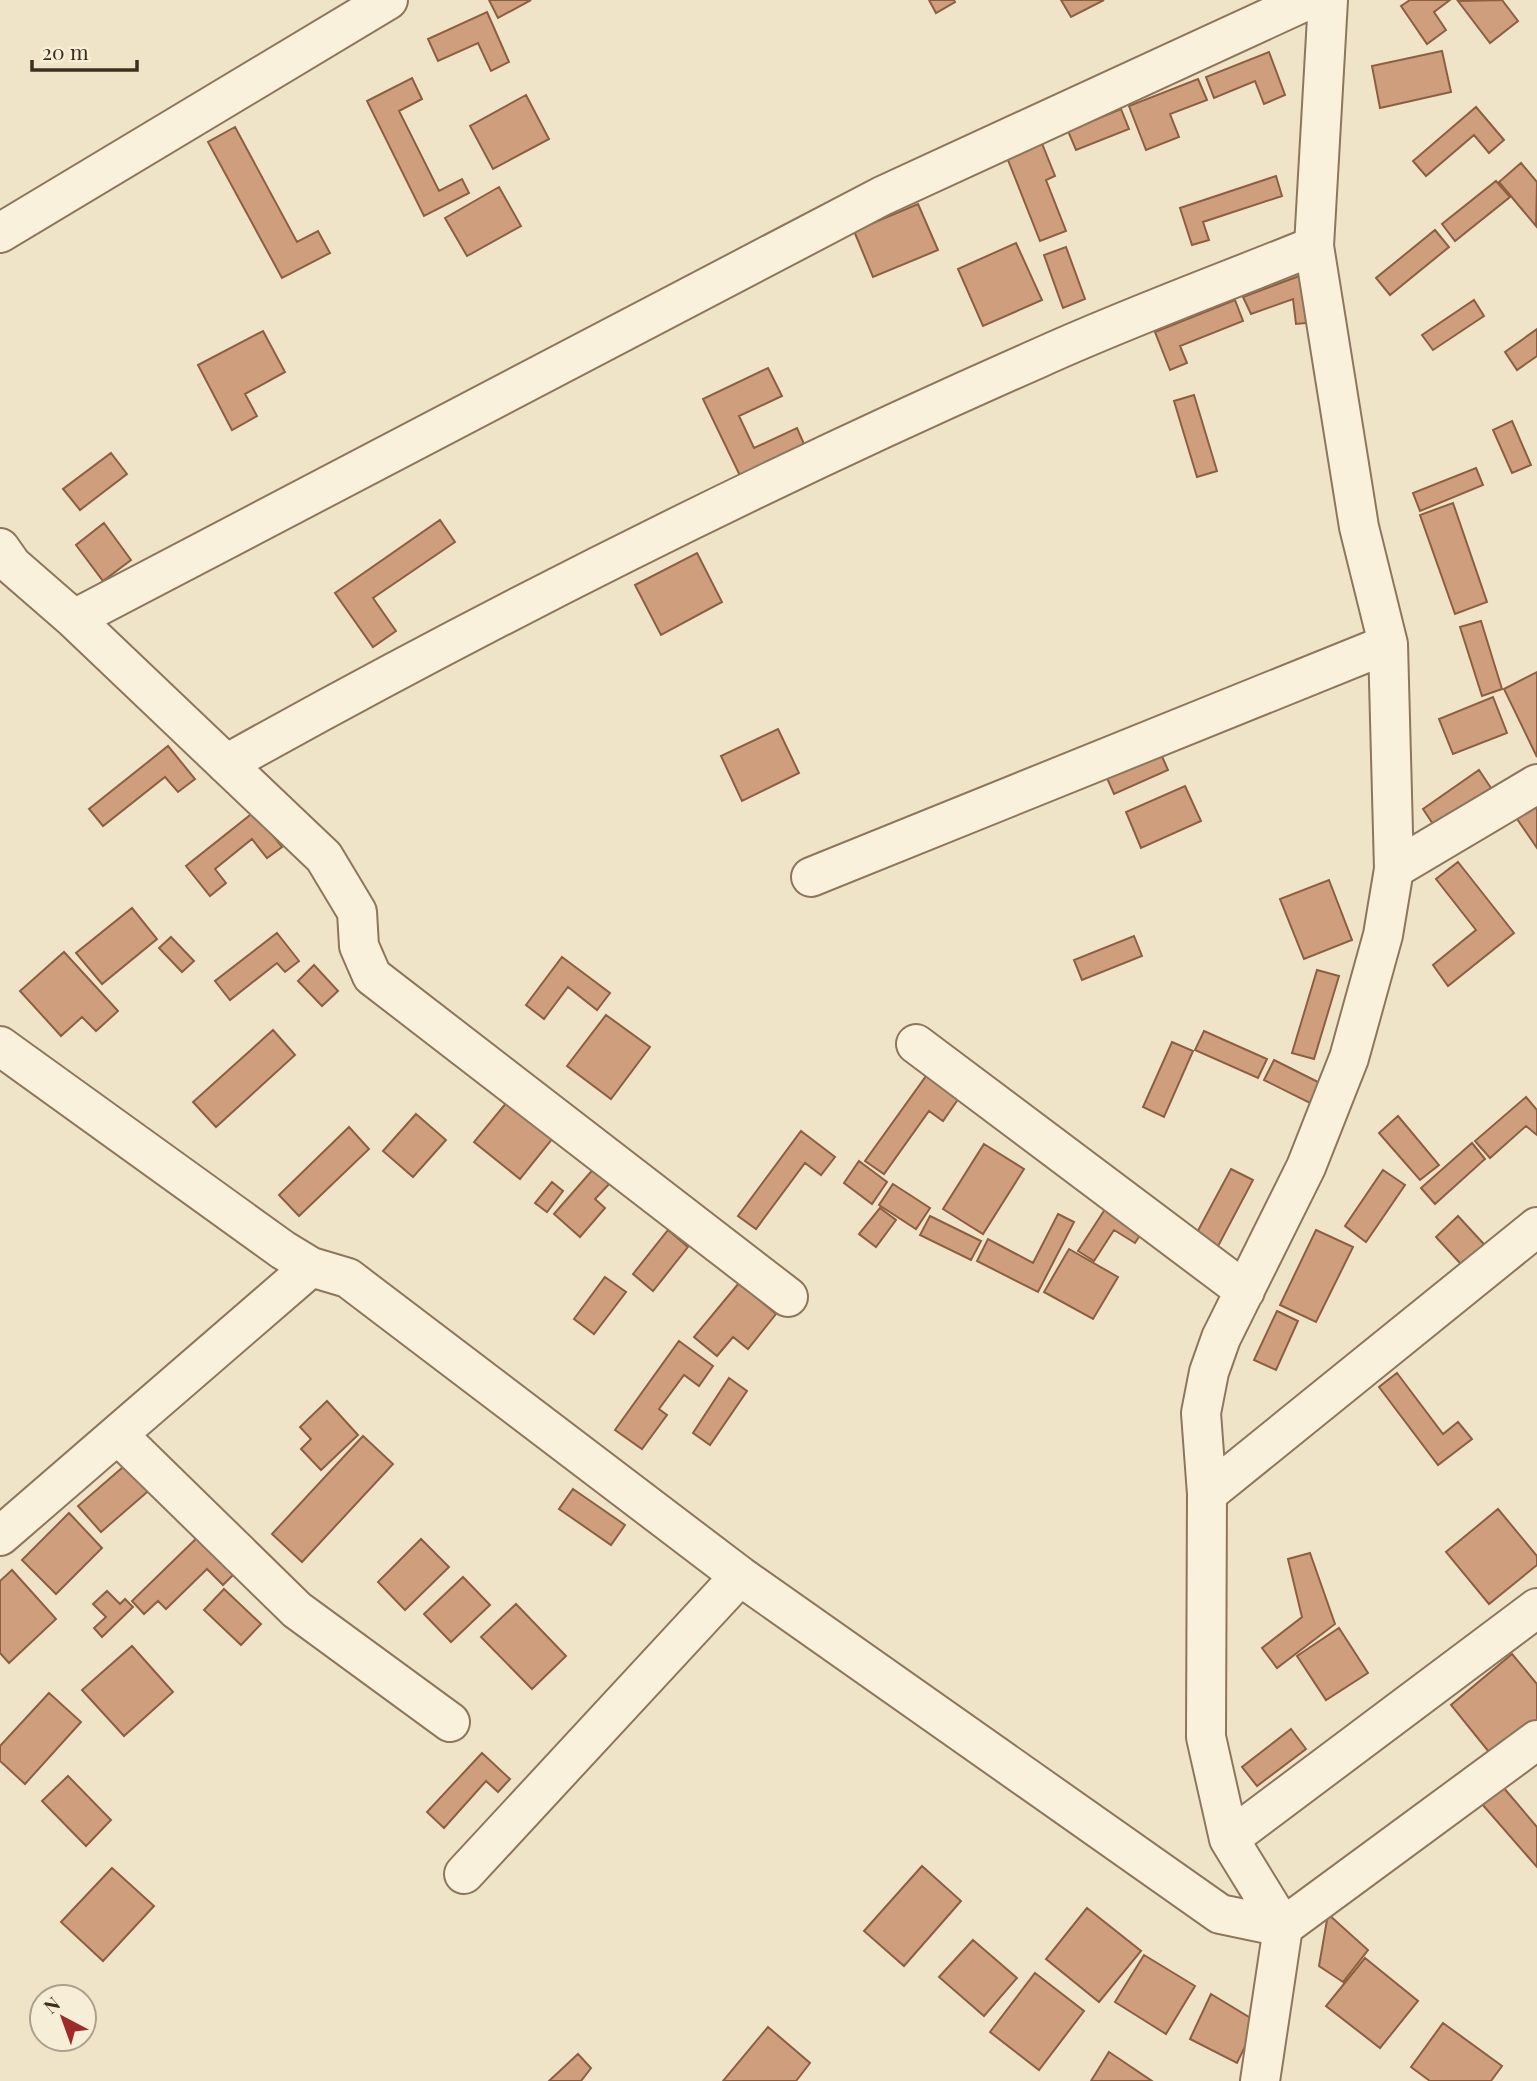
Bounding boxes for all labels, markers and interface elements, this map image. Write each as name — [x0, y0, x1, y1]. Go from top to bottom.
scale bar — [32, 28, 136, 72]
text: 20 m — [42, 37, 89, 65]
north arrow — [28, 1983, 98, 2053]
text: N — [37, 1990, 65, 2019]

